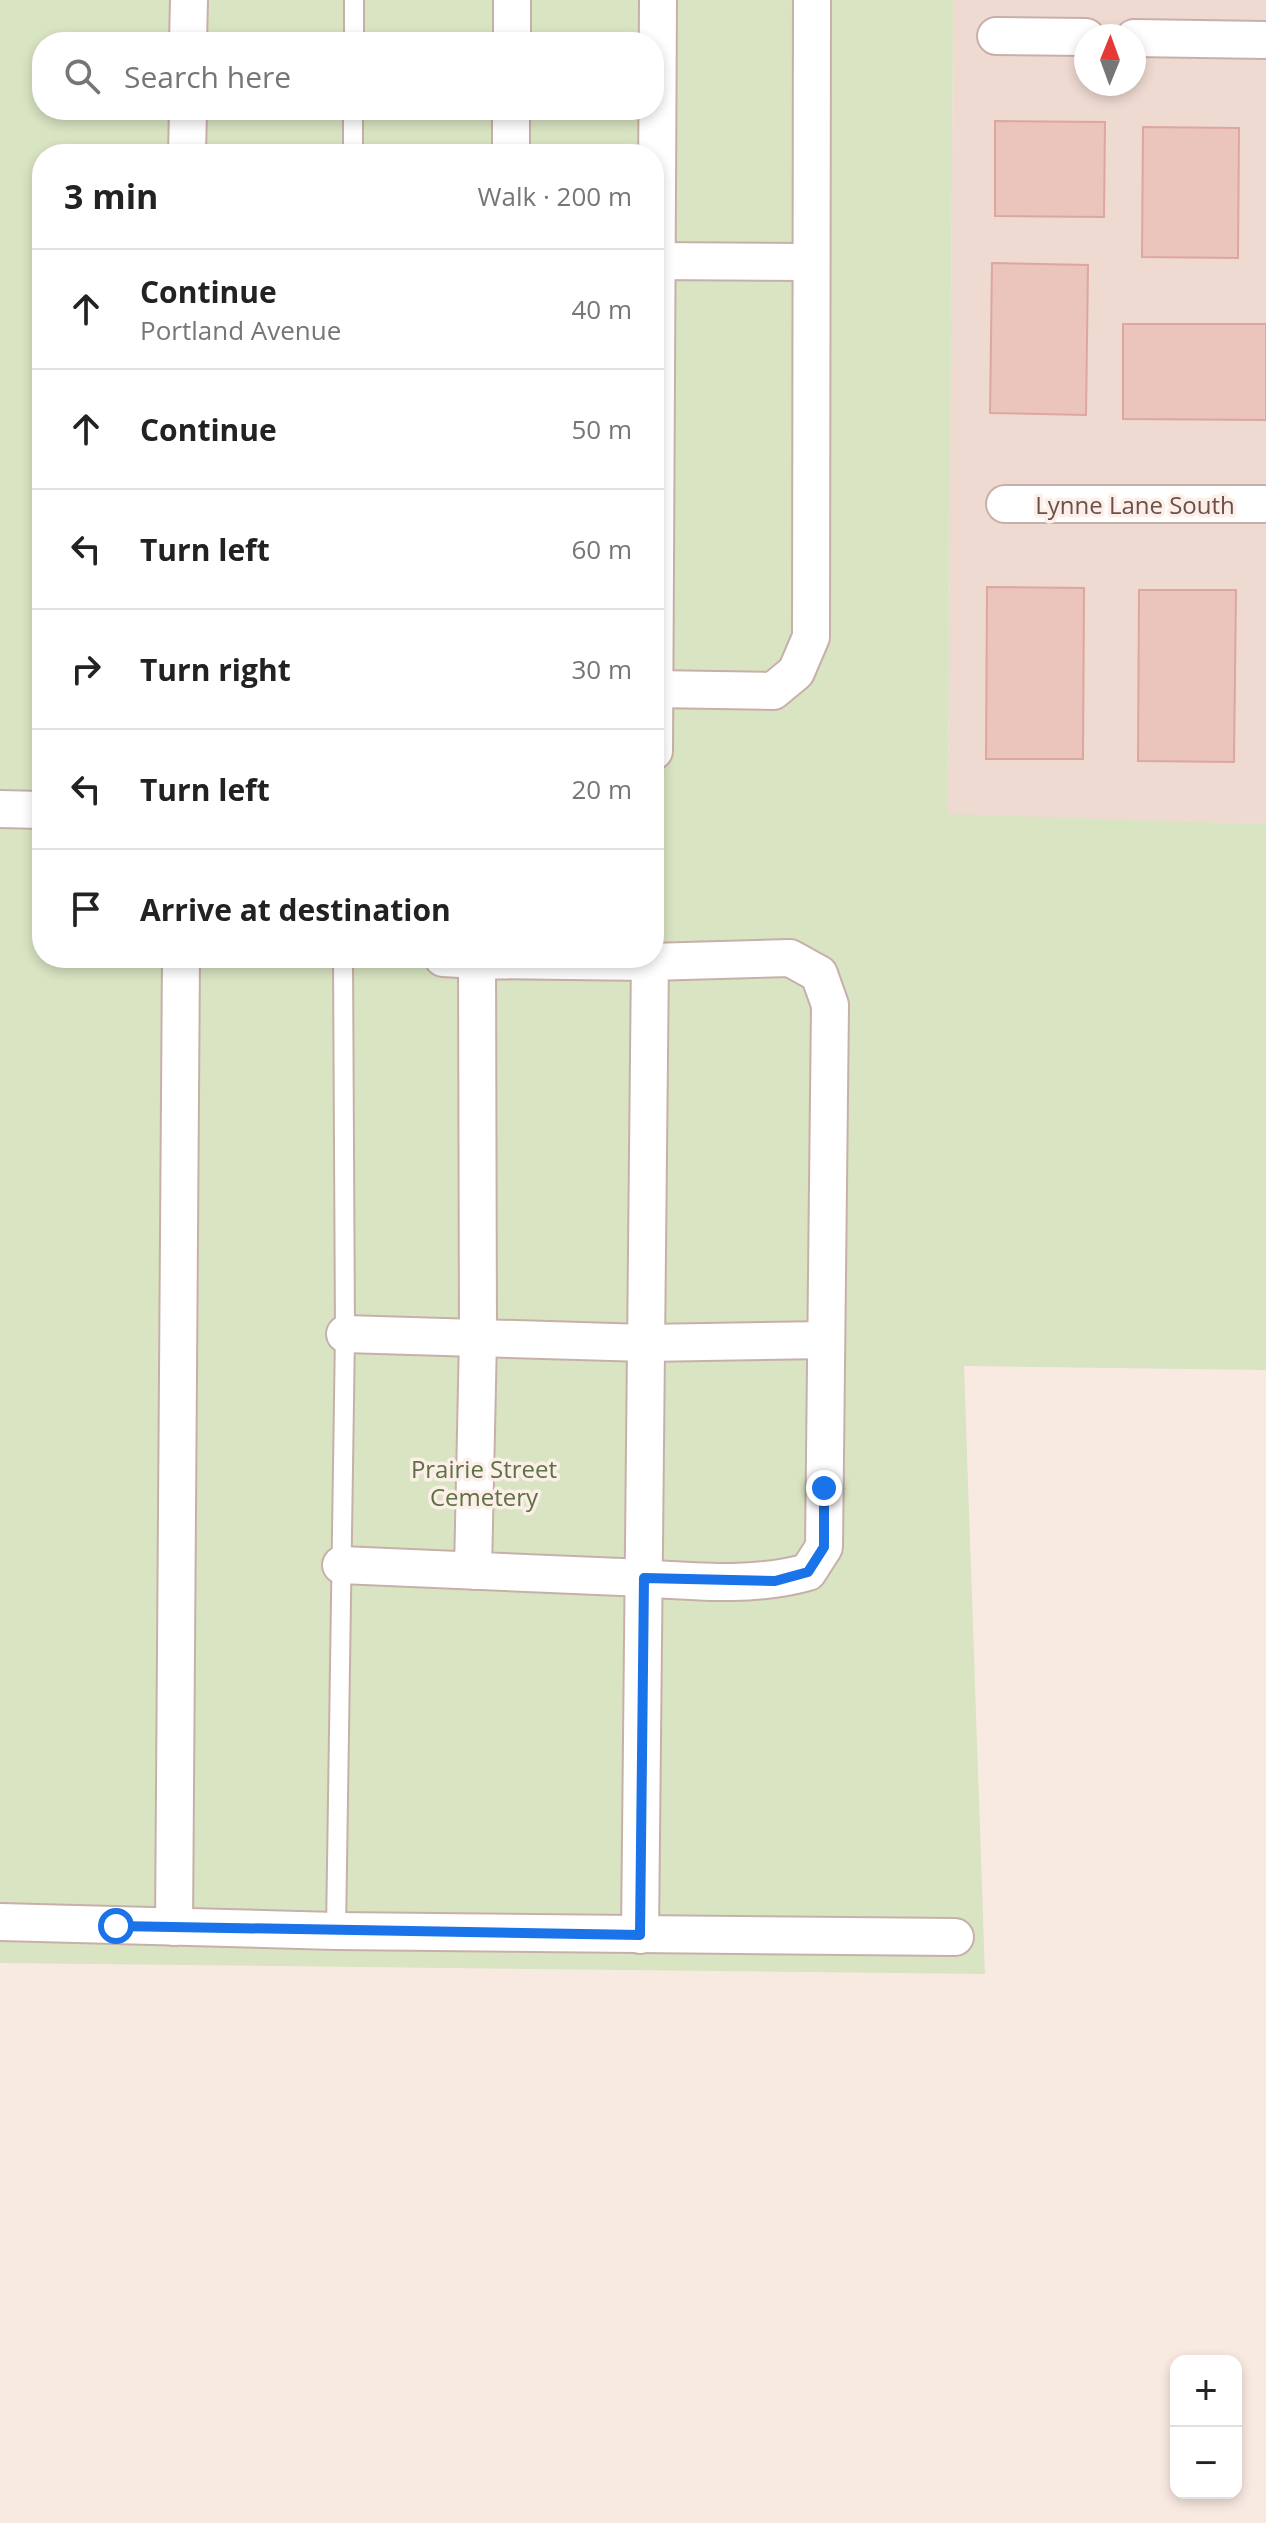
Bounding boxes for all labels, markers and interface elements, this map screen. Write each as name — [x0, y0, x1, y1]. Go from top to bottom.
north arrow — [1074, 24, 1146, 96]
search box — [32, 32, 664, 120]
icon: search — [60, 54, 104, 98]
text: Search here — [124, 56, 291, 97]
text: 3 min — [64, 173, 158, 219]
text: Walk · 200 m — [478, 178, 632, 214]
text: Continue — [140, 271, 277, 312]
icon: ahead — [64, 287, 108, 331]
text: 40 m — [571, 291, 632, 327]
text: Portland Avenue — [140, 312, 341, 348]
icon: ahead — [64, 407, 108, 451]
text: Continue — [140, 409, 277, 450]
text: 50 m — [571, 411, 632, 447]
street label: Lynne Lane South — [1035, 488, 1235, 521]
icon: left — [64, 527, 108, 571]
text: Turn left — [140, 529, 270, 570]
text: 60 m — [571, 531, 632, 567]
icon: right — [64, 647, 108, 691]
text: Turn right — [140, 649, 291, 690]
text: 30 m — [571, 651, 632, 687]
icon: left — [64, 767, 108, 811]
text: Turn left — [140, 769, 270, 810]
text: 20 m — [571, 771, 632, 807]
icon: arrive — [64, 887, 108, 931]
text: Arrive at destination — [140, 889, 451, 930]
park label: Prairie Street Cemetery — [411, 1452, 557, 1513]
route end — [806, 1470, 842, 1506]
route start — [98, 1908, 134, 1944]
map controls — [1170, 2355, 1242, 2499]
button: + — [1170, 2355, 1242, 2427]
button: − — [1170, 2427, 1242, 2499]

